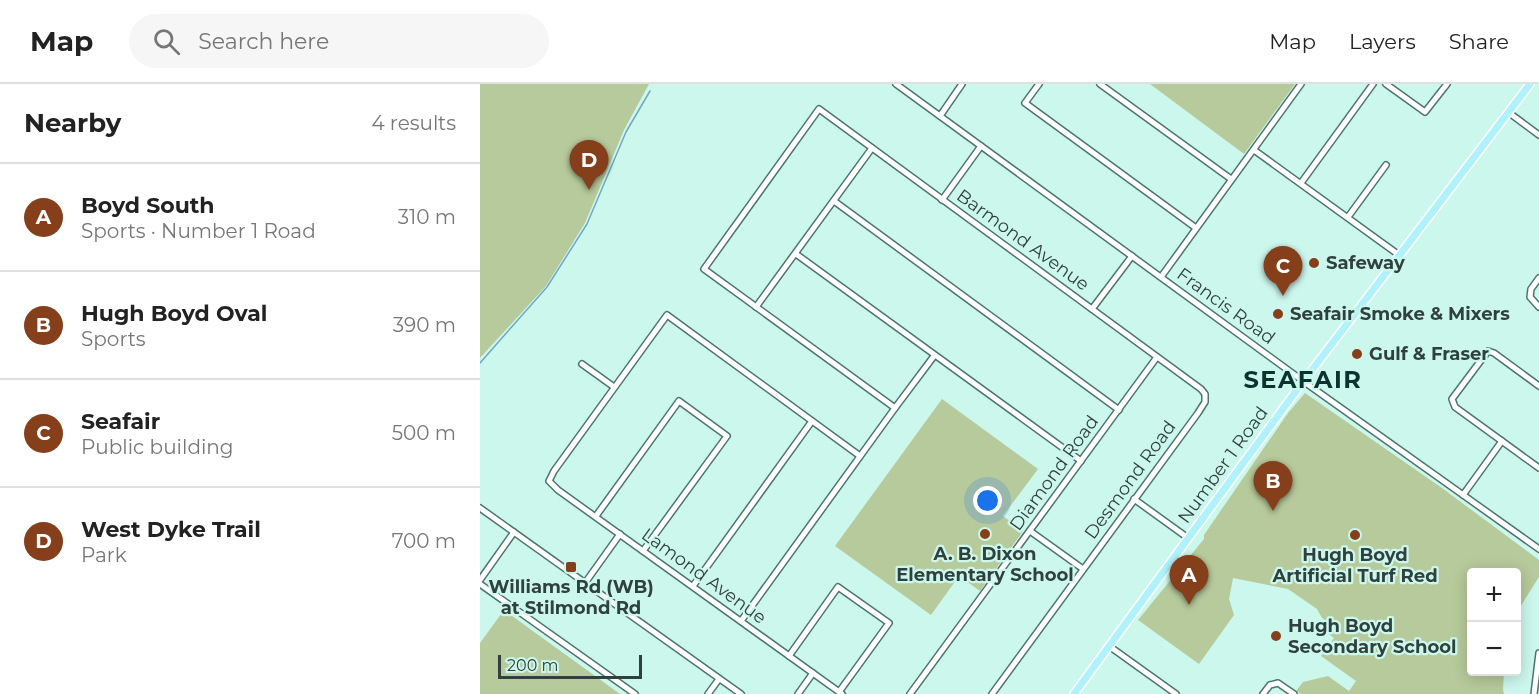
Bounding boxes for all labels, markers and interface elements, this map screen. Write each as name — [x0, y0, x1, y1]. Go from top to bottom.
search box — [129, 14, 549, 68]
text: Map — [30, 24, 93, 58]
icon: search — [150, 25, 183, 58]
text: Search here — [198, 28, 329, 55]
text: Map — [1269, 29, 1316, 54]
text: Layers — [1349, 29, 1416, 54]
text: Share — [1449, 29, 1509, 54]
text: Nearby — [24, 107, 121, 139]
text: 4 results — [371, 111, 456, 135]
pin: D — [570, 141, 608, 190]
street label: Barmond Avenue — [952, 184, 1094, 296]
text: Boyd South — [81, 192, 215, 219]
text: A — [36, 205, 51, 229]
text: 310 m — [398, 205, 456, 229]
text: Sports · Number 1 Road — [81, 219, 316, 243]
pin: C — [1264, 246, 1302, 296]
place label: Safeway — [1326, 252, 1405, 274]
marker: Safeway — [1307, 256, 1321, 270]
street label: Francis Road — [1173, 263, 1279, 349]
text: Hugh Boyd Oval — [81, 300, 267, 327]
place label: Seafair Smoke & Mixers — [1290, 303, 1510, 325]
marker: Seafair Smoke & Mixers — [1271, 307, 1285, 321]
text: B — [36, 313, 51, 337]
text: 390 m — [393, 313, 456, 337]
text: Sports — [81, 327, 146, 351]
place label: Gulf & Fraser — [1369, 343, 1489, 365]
marker: Gulf & Fraser — [1350, 347, 1364, 361]
district label: SEAFAIR — [1244, 365, 1362, 394]
street label: Number 1 Road — [1173, 402, 1273, 528]
text: Seafair — [81, 408, 160, 435]
street label: Diamond Road — [1005, 411, 1103, 535]
street label: Desmond Road — [1080, 416, 1180, 544]
text: C — [36, 421, 51, 445]
text: 500 m — [392, 421, 456, 445]
text: Public building — [81, 435, 234, 459]
pin: B — [1254, 462, 1292, 511]
your location — [973, 486, 1002, 515]
text: West Dyke Trail — [81, 516, 261, 543]
street label: Lamond Avenue — [637, 523, 771, 629]
marker: A. B. Dixon Elementary School — [978, 527, 992, 541]
marker: Hugh Boyd Artificial Turf Red — [1348, 528, 1362, 542]
text: D — [35, 529, 52, 553]
text: 700 m — [392, 529, 456, 553]
text: Park — [81, 543, 127, 567]
place label: A. B. Dixon Elementary School — [896, 543, 1074, 586]
place label: Hugh Boyd Artificial Turf Red — [1271, 544, 1438, 587]
pin: A — [1170, 556, 1208, 605]
marker: Williams Rd (WB) at Stilmond Rd — [564, 560, 578, 574]
map controls — [1467, 568, 1521, 676]
button: + — [1467, 568, 1521, 622]
place label: Williams Rd (WB) at Stilmond Rd — [488, 576, 654, 619]
place label: Hugh Boyd Secondary School — [1288, 615, 1456, 658]
button: − — [1467, 622, 1521, 676]
marker: Hugh Boyd Secondary School — [1269, 629, 1283, 643]
scale bar — [498, 652, 642, 680]
text: 200 m — [507, 656, 558, 675]

